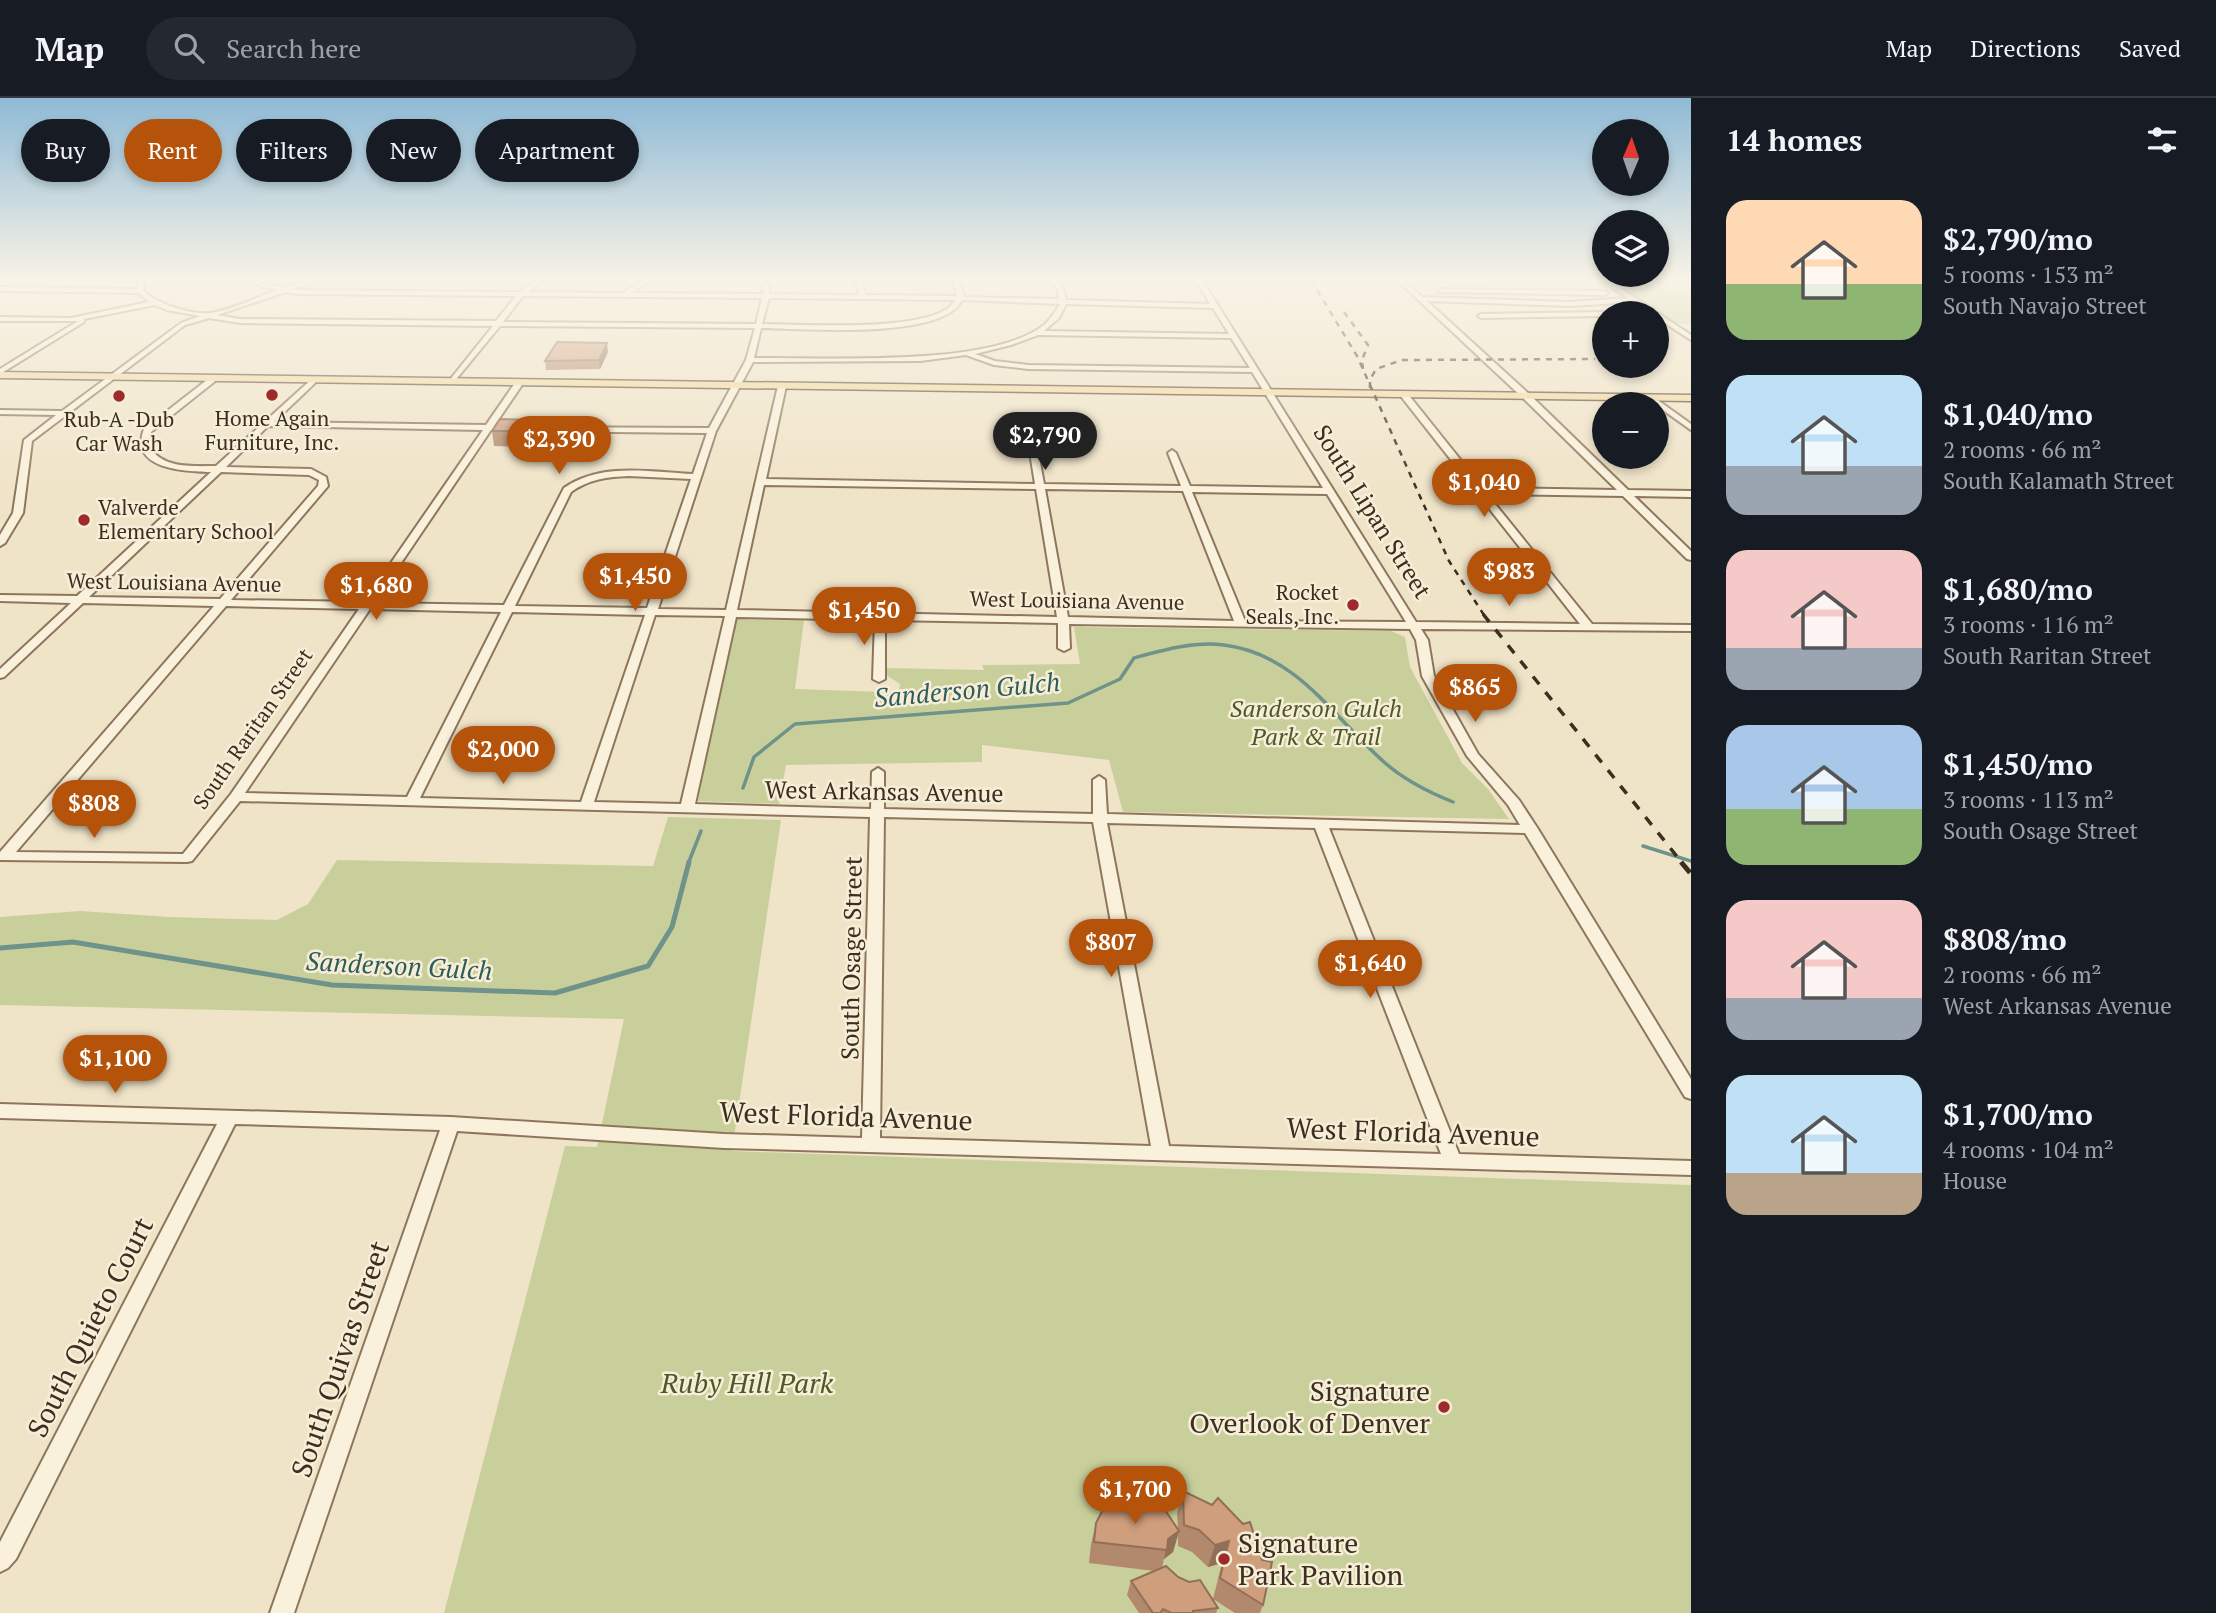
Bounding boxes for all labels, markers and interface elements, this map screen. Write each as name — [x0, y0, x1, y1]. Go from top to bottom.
search box — [146, 17, 636, 80]
text: Map — [35, 27, 104, 70]
icon: search — [170, 29, 208, 67]
text: Search here — [226, 31, 361, 65]
text: Map — [1886, 32, 1932, 64]
text: Directions — [1970, 32, 2081, 64]
text: Saved — [2119, 32, 2181, 64]
chip: Buy — [21, 119, 110, 182]
chip: Rent — [124, 119, 222, 182]
chip: Filters — [236, 119, 352, 182]
chip: New — [366, 119, 461, 182]
chip: Apartment — [475, 119, 639, 182]
north arrow — [1592, 119, 1670, 196]
map controls — [1592, 119, 1669, 469]
text: 14 homes — [1726, 120, 1862, 160]
icon: filters — [2143, 121, 2181, 159]
button: layers — [1592, 210, 1669, 287]
text: $2,790/mo — [1943, 219, 2093, 259]
icon: home — [1782, 228, 1866, 312]
text: 5 rooms · 153 m² — [1943, 259, 2114, 290]
text: South Navajo Street — [1943, 290, 2147, 321]
button: + — [1592, 301, 1669, 378]
marker: Home Again Furniture, Inc. — [264, 387, 280, 403]
marker: Rub-A -Dub Car Wash — [111, 388, 127, 404]
button: − — [1592, 392, 1669, 469]
text: $1,040/mo — [1943, 394, 2093, 434]
icon: home — [1782, 403, 1866, 487]
place label: Home Again Furniture, Inc. — [205, 404, 339, 456]
place label: Rub-A -Dub Car Wash — [64, 405, 174, 457]
pin: $2,790 — [988, 412, 1102, 472]
pin: $2,390 — [502, 416, 616, 476]
text: $2,790 — [1009, 419, 1081, 450]
street label: South Lipan Street — [1307, 419, 1439, 604]
text: $2,390 — [523, 423, 595, 454]
text: 2 rooms · 66 m² — [1943, 434, 2102, 465]
pin: $1,040 — [1427, 460, 1541, 519]
text: South Kalamath Street — [1943, 465, 2174, 496]
text: $1,040 — [1448, 466, 1520, 497]
place label: Valverde Elementary School — [98, 493, 274, 545]
marker: Valverde Elementary School — [76, 512, 92, 528]
pin: $983 — [1468, 548, 1550, 608]
pin: $1,450 — [578, 554, 692, 613]
text: $983 — [1483, 555, 1535, 586]
text: $1,450 — [599, 560, 671, 591]
pin: $1,680 — [319, 562, 433, 622]
street label: West Louisiana Avenue — [66, 566, 282, 598]
text: $1,680 — [340, 569, 412, 600]
text: $1,680/mo — [1943, 569, 2093, 609]
place label: Rocket Seals, Inc. — [1245, 578, 1339, 630]
icon: home — [1782, 578, 1866, 662]
street label: West Louisiana Avenue — [969, 584, 1185, 616]
pin: $1,450 — [807, 588, 921, 647]
text: $1,450 — [828, 594, 900, 625]
marker: Rocket Seals, Inc. — [1345, 597, 1361, 613]
text: 3 rooms · 116 m² — [1943, 609, 2114, 640]
text: South Raritan Street — [1943, 640, 2152, 671]
street label: South Raritan Street — [186, 642, 318, 814]
water label: Sanderson Gulch — [872, 664, 1061, 714]
pin: $865 — [1434, 664, 1516, 724]
text: $865 — [1449, 671, 1501, 702]
park label: Sanderson Gulch Park & Trail — [1230, 692, 1402, 752]
pin: $2,000 — [446, 726, 560, 786]
text: $2,000 — [467, 733, 539, 764]
text: $1,450/mo — [1943, 744, 2093, 784]
icon: home — [1782, 753, 1866, 837]
street label: West Arkansas Avenue — [764, 773, 1004, 809]
pin: $808 — [53, 780, 135, 840]
text: 3 rooms · 113 m² — [1943, 784, 2114, 815]
text: $808 — [68, 787, 120, 818]
text: South Osage Street — [1943, 815, 2138, 846]
street label: South Osage Street — [833, 856, 869, 1060]
text: $808/mo — [1943, 919, 2067, 959]
pin: $807 — [1070, 920, 1152, 979]
text: $807 — [1085, 926, 1137, 957]
icon: home — [1782, 928, 1866, 1012]
pin: $1,640 — [1313, 940, 1427, 1000]
water label: Sanderson Gulch — [305, 943, 493, 987]
text: $1,640 — [1334, 947, 1406, 978]
text: 2 rooms · 66 m² — [1943, 959, 2102, 990]
text: West Arkansas Avenue — [1943, 990, 2172, 1021]
pin: $1,100 — [58, 1035, 172, 1095]
text: $1,100 — [79, 1042, 151, 1073]
street label: West Florida Avenue — [719, 1093, 973, 1138]
text: $1,700/mo — [1943, 1094, 2093, 1134]
icon: home — [1782, 1103, 1866, 1187]
street label: West Florida Avenue — [1286, 1109, 1540, 1154]
text: 4 rooms · 104 m² — [1943, 1134, 2114, 1165]
text: House — [1943, 1165, 2007, 1196]
street label: South Quieto Court — [18, 1210, 161, 1443]
street label: South Quivas Street — [282, 1235, 397, 1482]
park label: Ruby Hill Park — [660, 1364, 834, 1401]
place label: Signature Overlook of Denver — [1189, 1372, 1430, 1441]
marker: Signature Overlook of Denver — [1436, 1399, 1452, 1415]
pin: $1,700 — [1078, 1466, 1192, 1526]
text: $1,700 — [1099, 1473, 1171, 1504]
place label: Signature Park Pavilion — [1238, 1524, 1404, 1593]
marker: Signature Park Pavilion — [1216, 1551, 1232, 1567]

